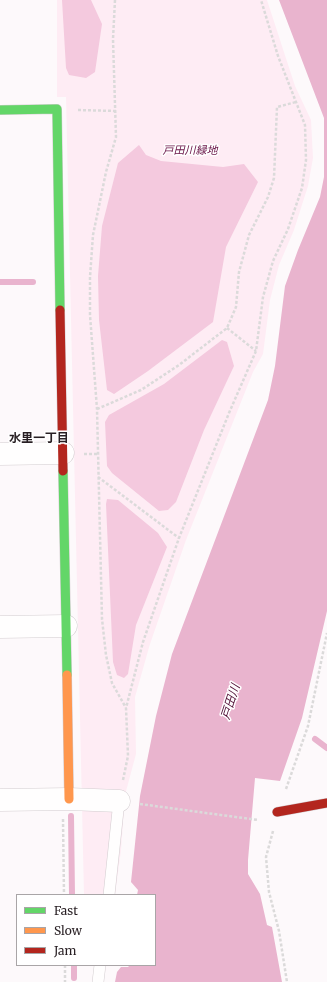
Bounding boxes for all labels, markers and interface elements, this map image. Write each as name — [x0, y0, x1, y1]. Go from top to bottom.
park label: 戸田川緑地 — [163, 144, 217, 158]
district label: 水里一丁目 — [9, 432, 69, 446]
water label: 戸田川 — [219, 683, 243, 721]
legend — [16, 894, 156, 966]
text: Fast — [54, 903, 78, 918]
text: Slow — [54, 923, 82, 938]
text: Jam — [54, 943, 76, 958]

